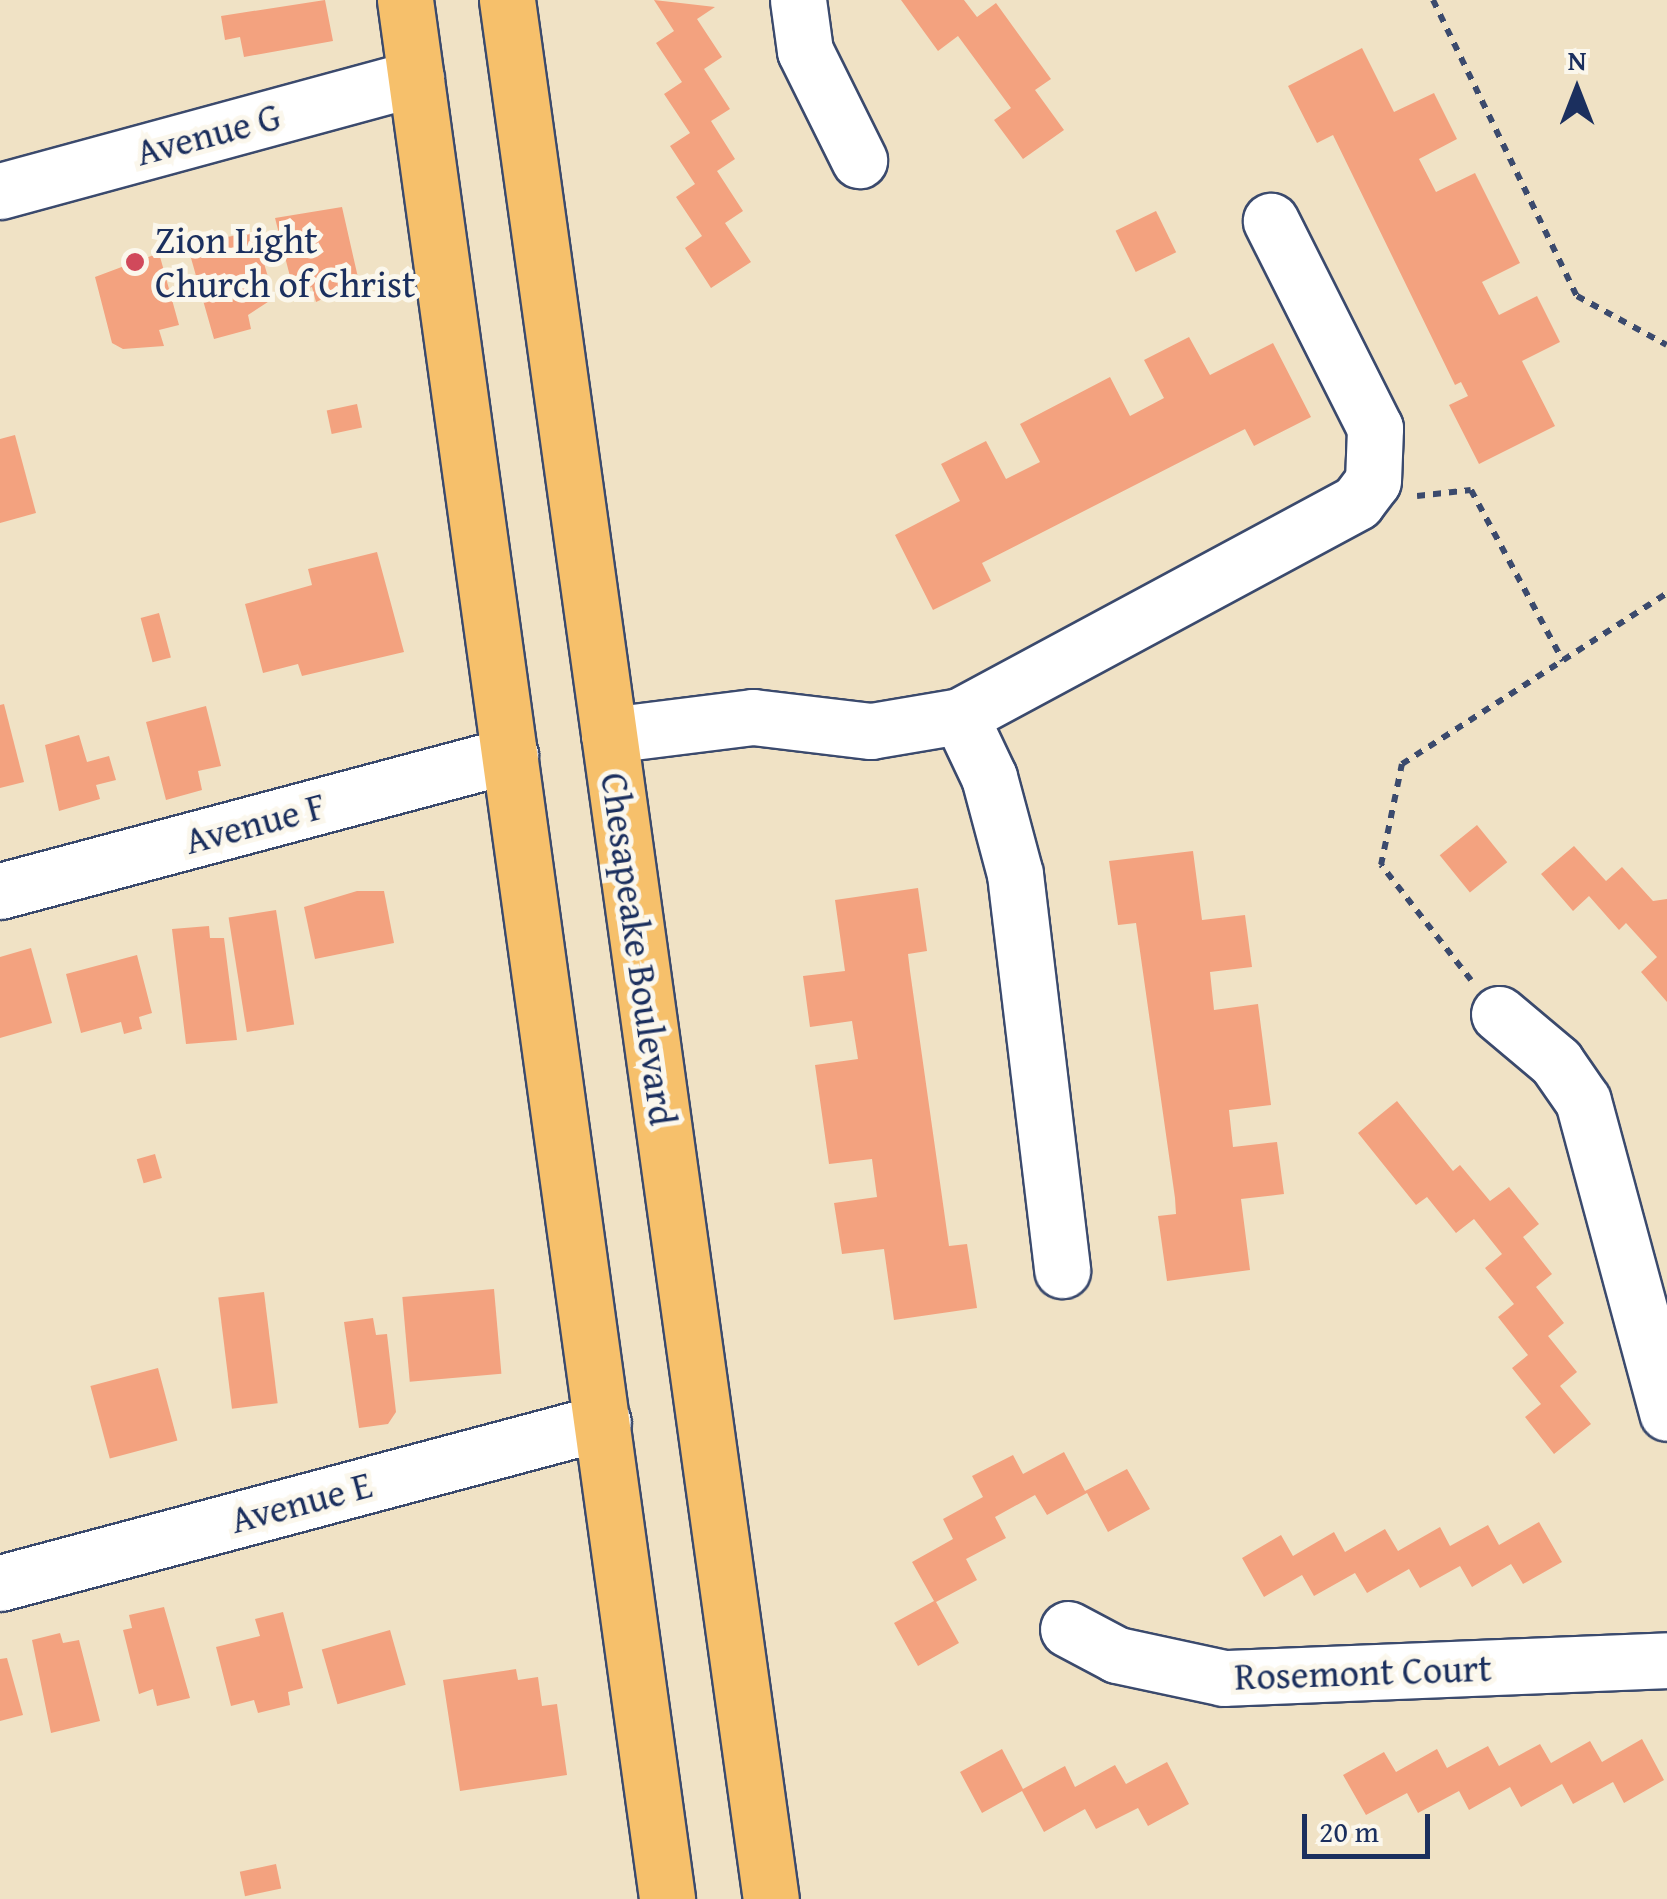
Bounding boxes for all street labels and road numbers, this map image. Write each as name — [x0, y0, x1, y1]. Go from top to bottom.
street label: Avenue G — [131, 93, 285, 175]
street label: Chesapeake Boulevard — [592, 770, 686, 1128]
street label: Avenue F — [180, 782, 330, 864]
street label: Avenue E — [225, 1461, 377, 1543]
street label: Rosemont Court — [1234, 1645, 1492, 1699]

